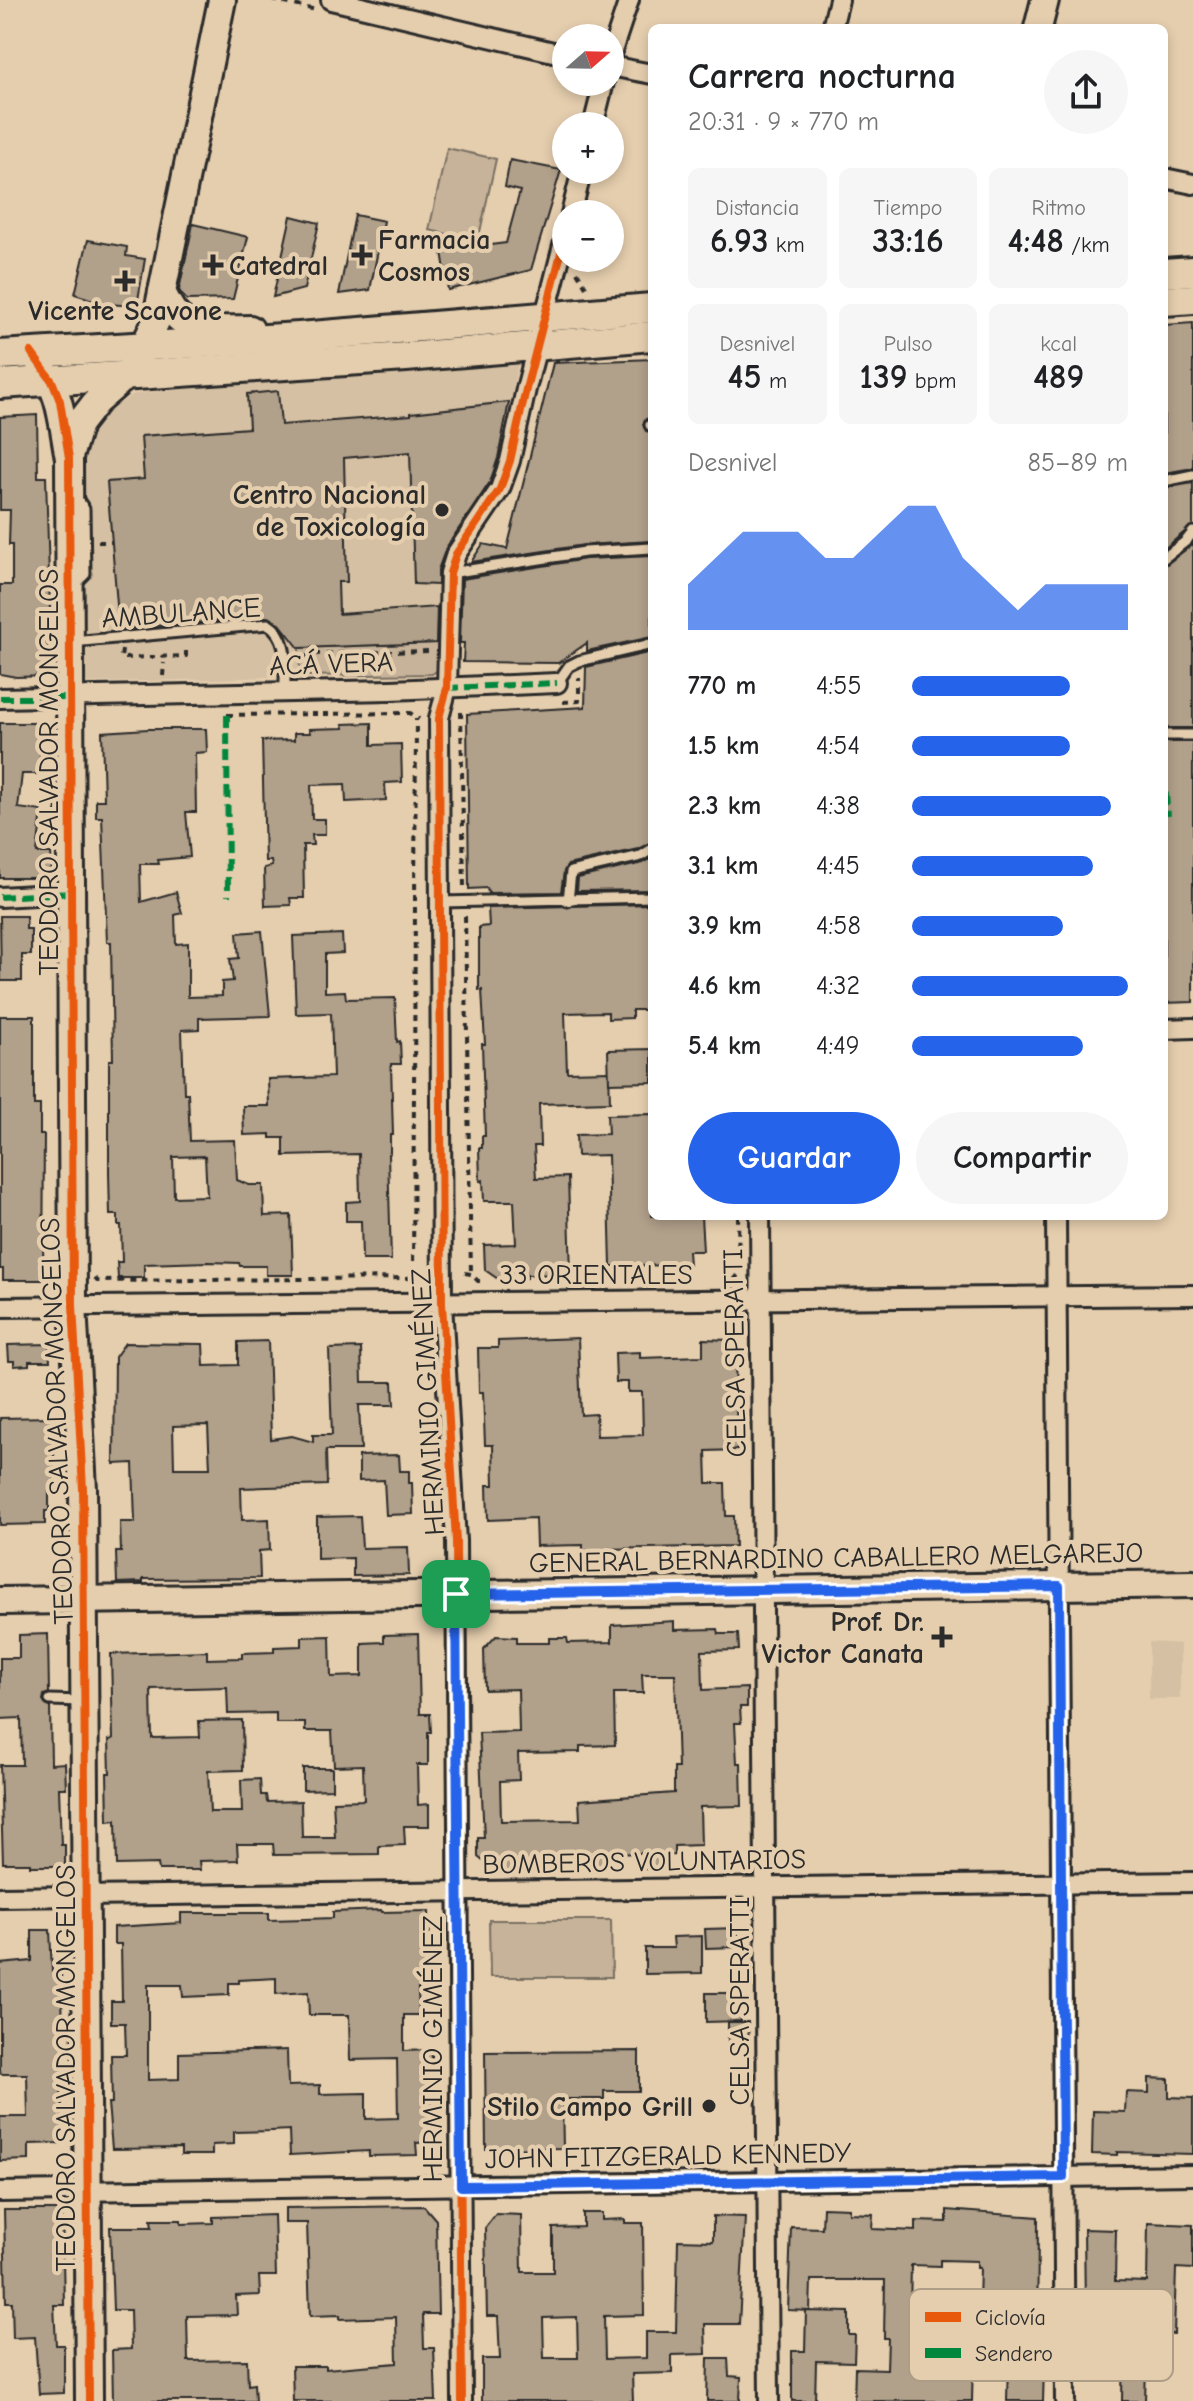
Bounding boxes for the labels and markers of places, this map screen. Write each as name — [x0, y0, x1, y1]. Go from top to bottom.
place label: Farmacia Cosmos — [378, 224, 490, 288]
marker: Farmacia Cosmos — [353, 246, 371, 264]
place label: Catedral — [229, 250, 328, 282]
marker: Catedral — [204, 256, 222, 274]
marker: Vicente Scavone — [116, 272, 134, 290]
place label: Vicente Scavone — [28, 295, 222, 327]
place label: Centro Nacional de Toxicología — [233, 479, 426, 543]
marker: Centro Nacional de Toxicología — [433, 501, 451, 519]
pin — [422, 1560, 490, 1628]
place label: Prof. Dr. Victor Canata — [762, 1606, 924, 1670]
marker: Prof. Dr. Victor Canata — [931, 1626, 953, 1648]
place label: Stilo Campo Grill — [487, 2091, 693, 2123]
marker: Stilo Campo Grill — [700, 2097, 718, 2115]

